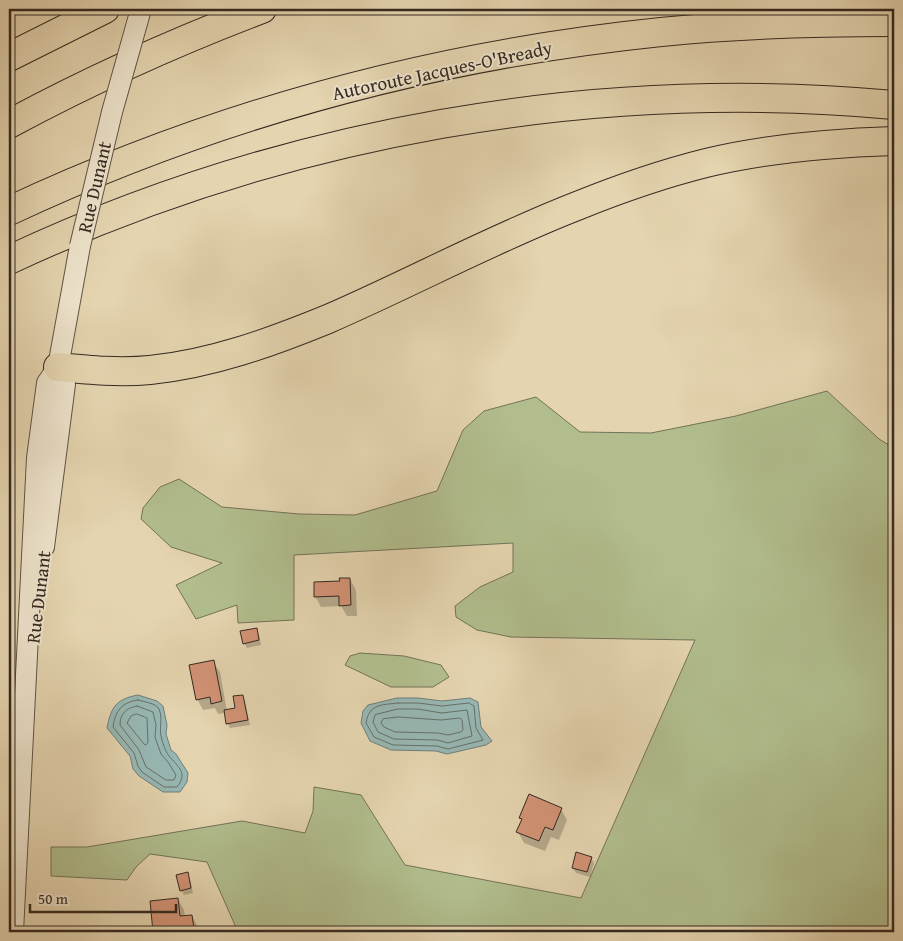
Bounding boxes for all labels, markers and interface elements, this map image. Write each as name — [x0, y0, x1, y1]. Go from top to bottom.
street label: Autoroute Jacques-O'Bready — [329, 33, 555, 107]
street label: Rue Dunant — [70, 138, 118, 236]
street label: Rue Dunant — [18, 549, 58, 645]
scale bar — [30, 881, 176, 913]
text: 50 m — [38, 888, 69, 909]

